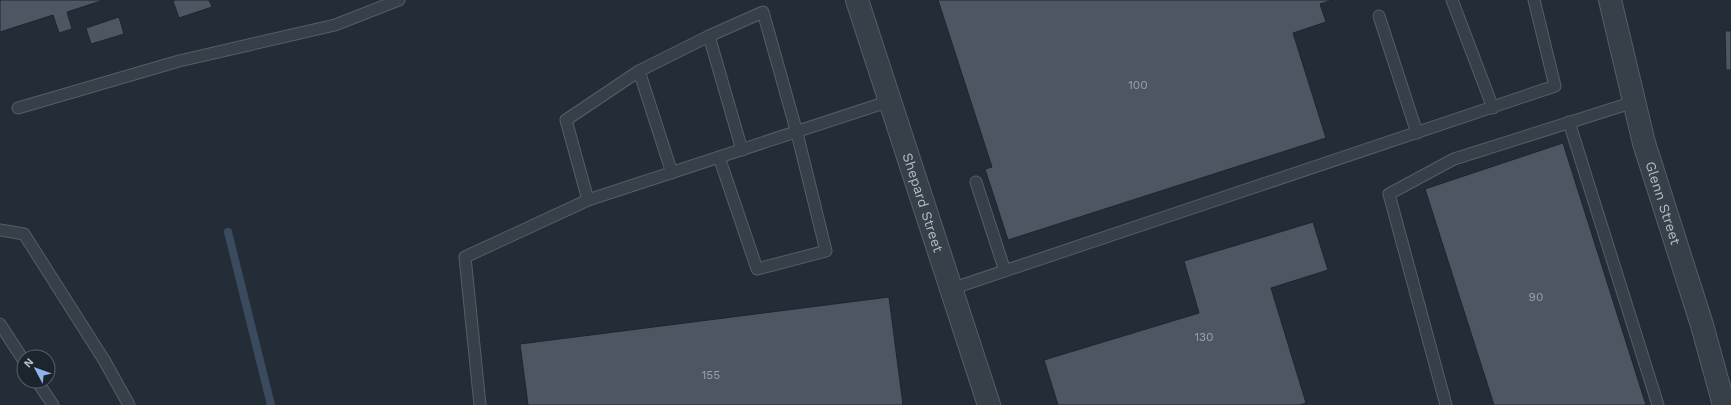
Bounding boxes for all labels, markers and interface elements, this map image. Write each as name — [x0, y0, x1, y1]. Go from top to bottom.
house number: 100 — [1128, 78, 1148, 92]
street label: Shepard Street — [899, 151, 947, 254]
street label: Glenn Street — [1642, 159, 1684, 247]
house number: 90 — [1529, 290, 1543, 304]
house number: 130 — [1194, 330, 1214, 344]
north arrow — [16, 349, 56, 389]
text: N — [21, 355, 36, 370]
house number: 155 — [702, 368, 720, 382]

